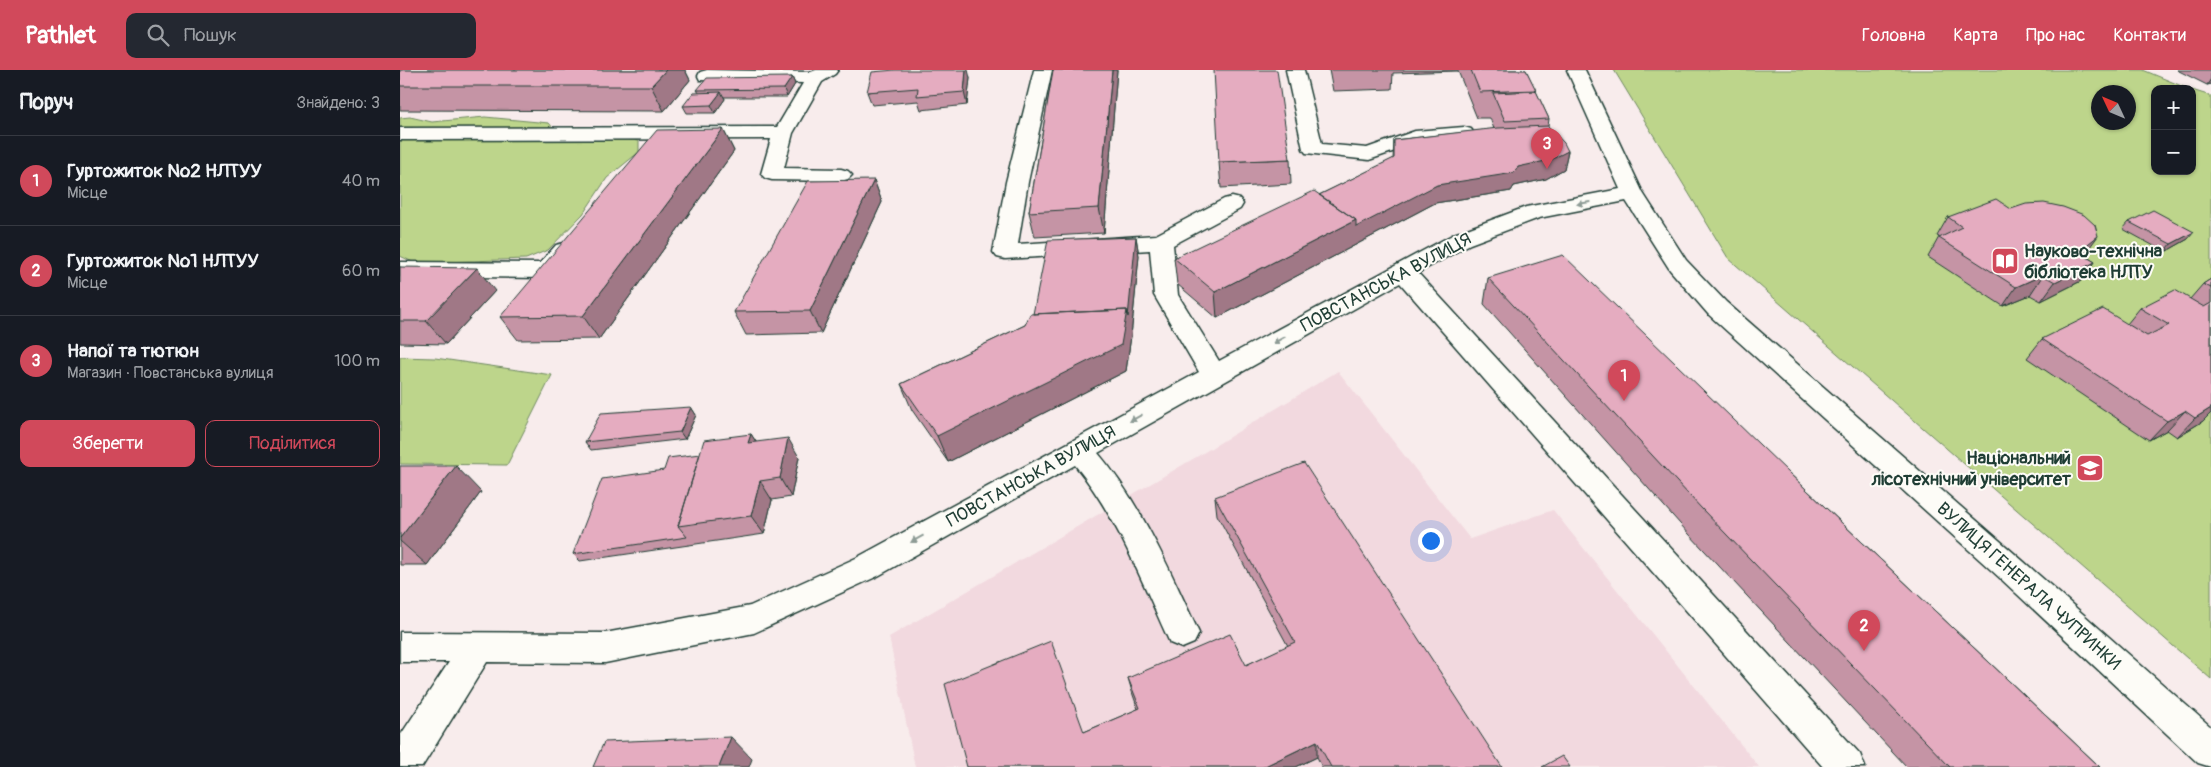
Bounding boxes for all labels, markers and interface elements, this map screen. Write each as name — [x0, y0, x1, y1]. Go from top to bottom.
search box — [126, 13, 476, 58]
text: Pathlet — [25, 21, 96, 50]
icon: search — [144, 21, 172, 49]
text: Пошук — [184, 23, 237, 47]
text: Головна — [1862, 24, 1925, 47]
text: Карта — [1953, 24, 1998, 47]
text: Про нас — [2026, 24, 2085, 47]
text: Контакти — [2113, 24, 2186, 47]
north arrow — [2091, 85, 2136, 130]
map controls — [2151, 85, 2196, 175]
button: + — [2151, 85, 2196, 130]
text: Поруч — [20, 89, 73, 116]
text: Знайдено: 3 — [297, 93, 380, 113]
pin: 3 — [1531, 128, 1563, 169]
button: − — [2151, 130, 2196, 175]
text: Гуртожиток №2 НЛТУУ — [67, 159, 262, 183]
text: 1 — [33, 171, 39, 191]
text: 40 m — [342, 171, 380, 191]
text: Місце — [67, 183, 107, 203]
one-way arrow — [1576, 200, 1592, 208]
street label: ПОВСТАНСЬКА ВУЛИЦЯ — [1297, 228, 1476, 337]
place label: Науково-технічна бібліотека НЛТУ — [2024, 240, 2163, 284]
library icon: Науково-технічна бібліотека НЛТУ — [1990, 246, 2020, 276]
text: Гуртожиток №1 НЛТУУ — [67, 249, 259, 273]
text: 2 — [32, 261, 40, 281]
text: 60 m — [342, 261, 380, 281]
text: Місце — [67, 273, 107, 293]
one-way arrow — [1271, 336, 1286, 344]
text: Напої та тютюн — [67, 339, 199, 363]
text: 3 — [32, 351, 40, 371]
text: 100 m — [334, 351, 380, 371]
pin: 1 — [1608, 360, 1640, 401]
text: Магазин · Повстанська вулиця — [67, 363, 274, 383]
one-way arrow — [1129, 414, 1143, 422]
button: Зберегти — [20, 420, 195, 467]
button: Поділитися — [205, 420, 380, 467]
street label: ПОВСТАНСЬКА ВУЛИЦЯ — [942, 420, 1120, 533]
place label: Національний лісотехнічний університет — [1871, 447, 2072, 491]
school or university icon: Національний лісотехнічний університет — [2075, 453, 2105, 483]
street label: ВУЛИЦЯ ГЕНЕРАЛА ЧУПРИНКИ — [1932, 497, 2126, 675]
your location — [1418, 528, 1444, 554]
one-way arrow — [910, 535, 925, 543]
pin: 2 — [1848, 610, 1880, 651]

